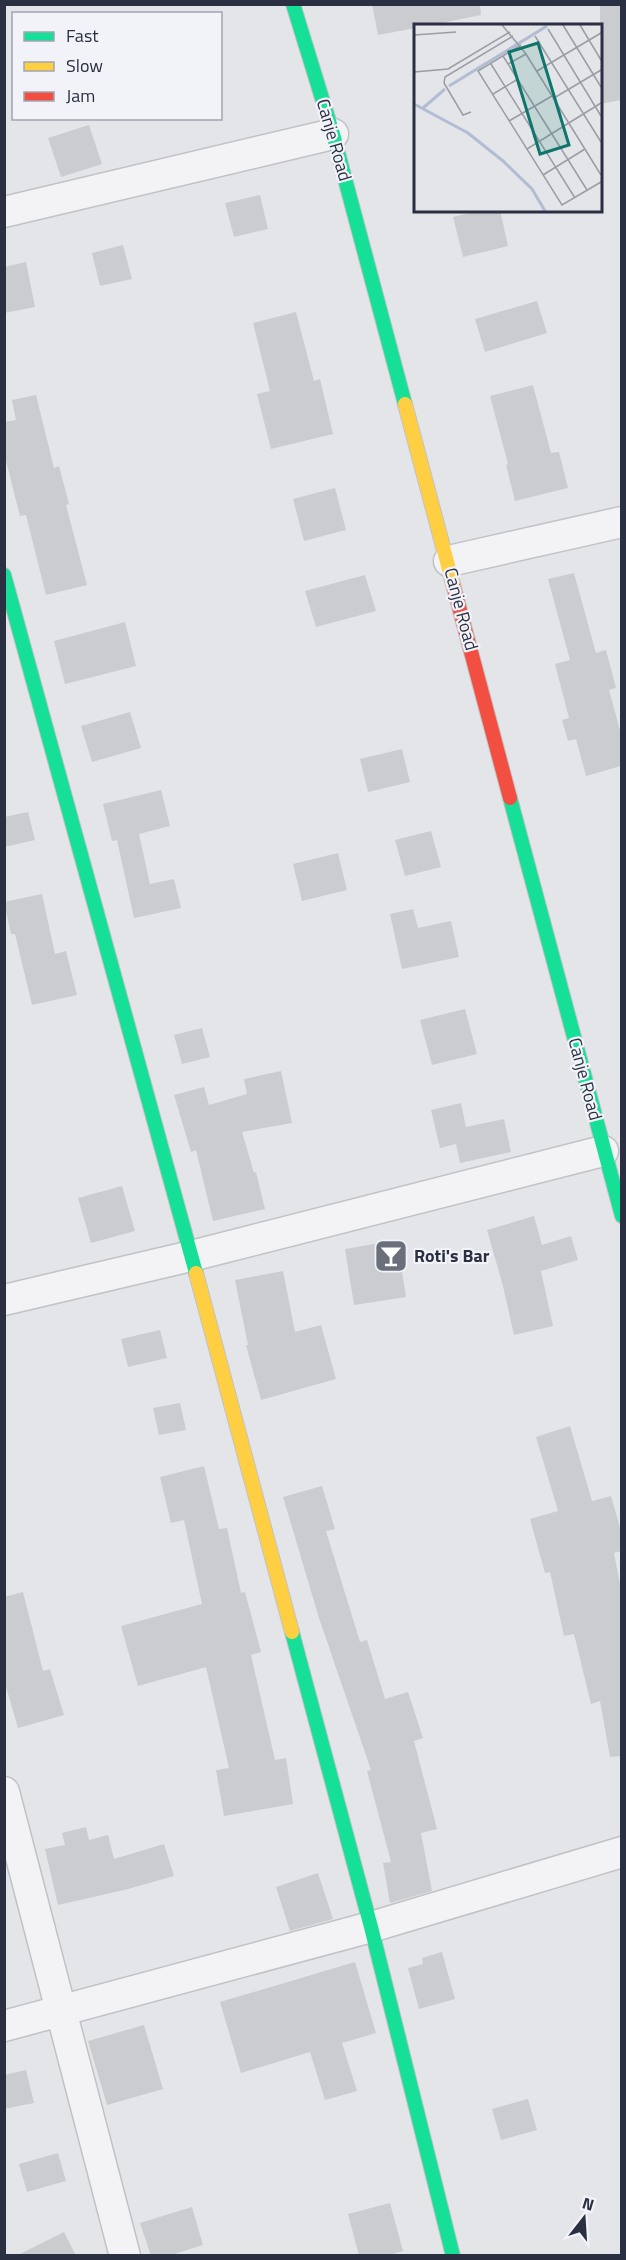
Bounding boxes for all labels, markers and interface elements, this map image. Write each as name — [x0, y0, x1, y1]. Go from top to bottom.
legend — [12, 12, 222, 120]
text: Fast — [66, 22, 99, 49]
inset map — [414, 24, 602, 212]
text: Slow — [66, 52, 103, 79]
text: Jam — [66, 82, 95, 109]
street label: Canje Road — [310, 96, 359, 184]
street label: Canje Road — [438, 565, 485, 653]
street label: Canje Road — [562, 1035, 609, 1123]
bar icon: Roti's Bar — [373, 1238, 409, 1274]
place label: Roti's Bar — [414, 1242, 490, 1269]
north arrow — [554, 2188, 614, 2248]
text: N — [580, 2191, 597, 2217]

